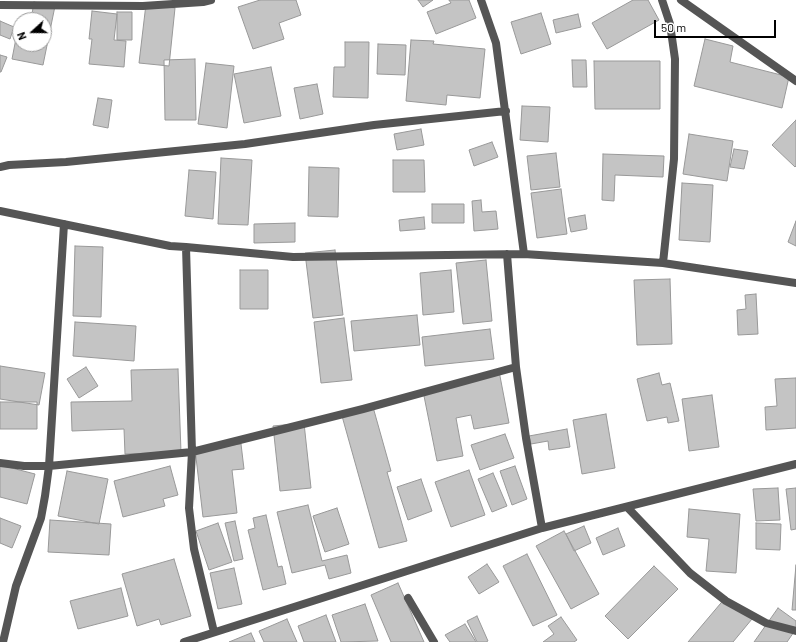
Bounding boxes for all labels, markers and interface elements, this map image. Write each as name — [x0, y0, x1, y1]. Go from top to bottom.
north arrow — [12, 12, 52, 52]
scale bar — [656, 12, 778, 38]
text: 50 m — [661, 20, 686, 34]
text: N — [14, 30, 29, 42]

